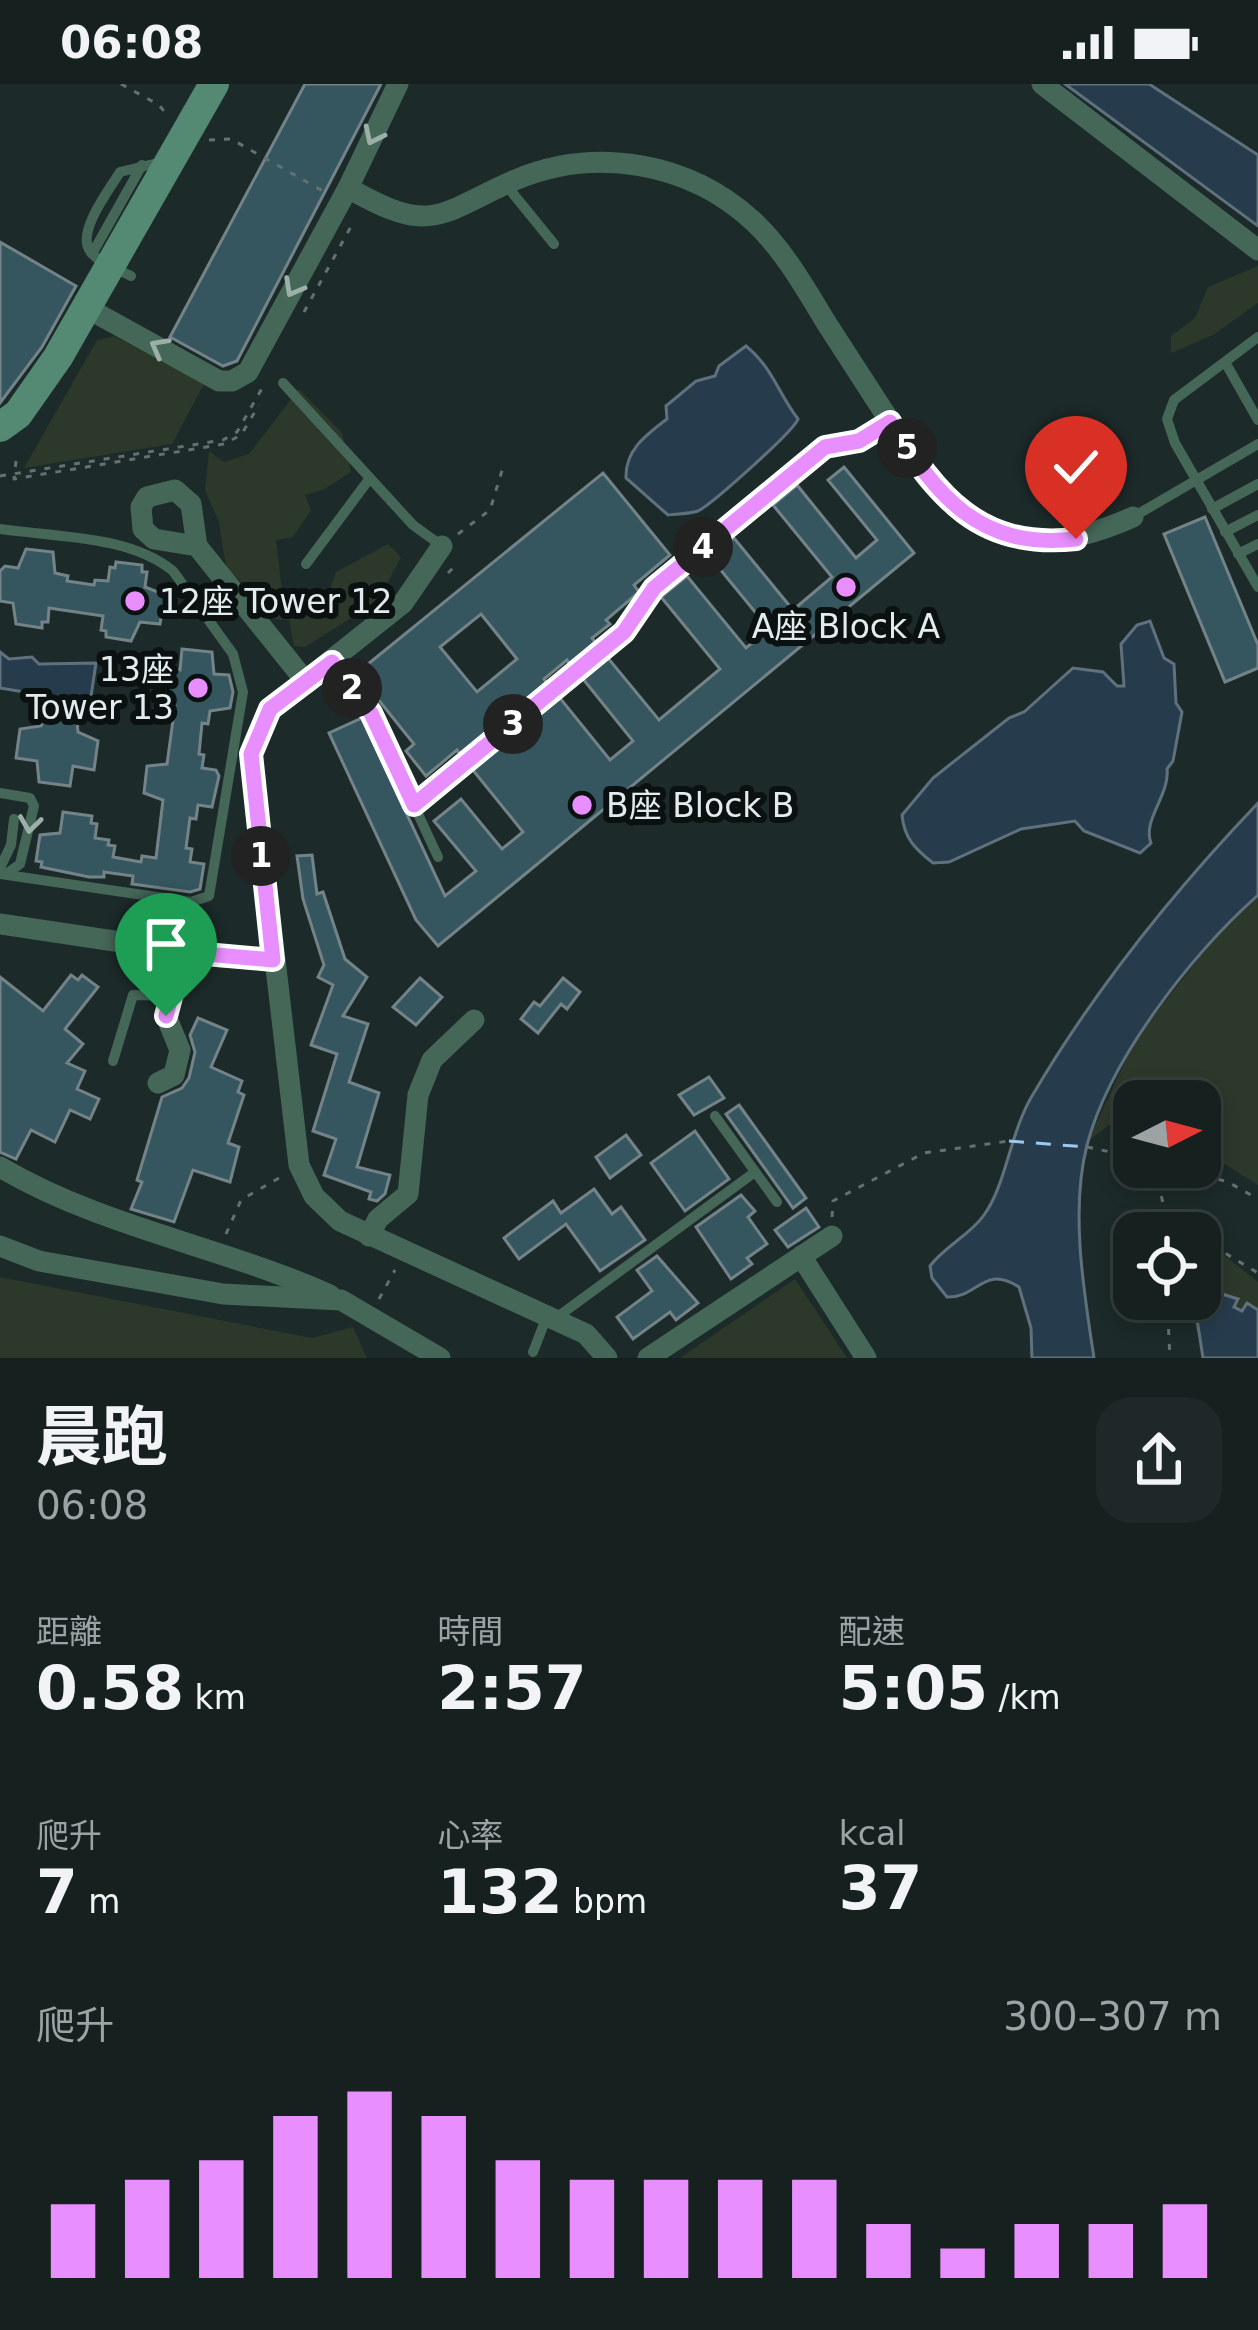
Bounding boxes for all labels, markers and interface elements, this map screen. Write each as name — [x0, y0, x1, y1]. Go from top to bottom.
text: 06:08 — [60, 16, 203, 69]
one-way arrow — [364, 124, 387, 145]
one-way arrow — [285, 276, 308, 297]
one-way arrow — [150, 338, 171, 361]
pin — [1025, 416, 1127, 539]
pin: 5 — [877, 418, 937, 478]
text: 5 — [896, 428, 918, 467]
icon: check — [1043, 434, 1109, 500]
pin: 4 — [673, 517, 733, 577]
text: 4 — [692, 527, 714, 566]
marker: A座 Block A — [833, 574, 859, 600]
place label: 12座 Tower 12 — [159, 582, 393, 621]
marker: 12座 Tower 12 — [122, 588, 148, 614]
place label: A座 Block A — [752, 607, 941, 646]
place label: 13座 Tower 13 — [25, 650, 174, 727]
pin: 2 — [322, 658, 382, 718]
text: 2 — [341, 668, 363, 707]
marker: 13座 Tower 13 — [185, 675, 211, 701]
pin: 3 — [483, 694, 543, 754]
text: 3 — [502, 704, 524, 743]
place label: B座 Block B — [606, 786, 795, 825]
marker: B座 Block B — [569, 792, 595, 818]
one-way arrow — [18, 815, 44, 834]
pin: 1 — [231, 826, 291, 886]
text: 1 — [250, 836, 272, 875]
pin — [115, 893, 217, 1016]
icon: arrive — [133, 911, 199, 977]
north arrow — [1113, 1080, 1221, 1188]
map controls — [1113, 1080, 1221, 1320]
button: locate — [1113, 1212, 1221, 1320]
button: share — [1096, 1397, 1222, 1523]
text: 晨跑 — [36, 1399, 168, 1476]
text: 06:08 — [36, 1483, 148, 1528]
text: 距離 — [36, 1612, 102, 1651]
text: 時間 — [437, 1612, 503, 1651]
text: 配速 — [839, 1612, 905, 1651]
text: 0.58 — [36, 1653, 184, 1723]
text: 2:57 — [437, 1653, 587, 1723]
text: 5:05 — [839, 1653, 988, 1723]
text: km — [184, 1678, 246, 1717]
text: /km — [988, 1678, 1061, 1717]
text: kcal — [839, 1814, 905, 1853]
text: 爬升 — [36, 1816, 102, 1855]
text: 心率 — [437, 1816, 503, 1855]
text: 37 — [839, 1853, 922, 1923]
text: 7 — [36, 1857, 78, 1927]
text: 132 — [437, 1857, 563, 1927]
text: m — [78, 1882, 120, 1921]
text: bpm — [563, 1882, 647, 1921]
text: 300–307 m — [1003, 1994, 1222, 2039]
text: 爬升 — [36, 2003, 114, 2048]

